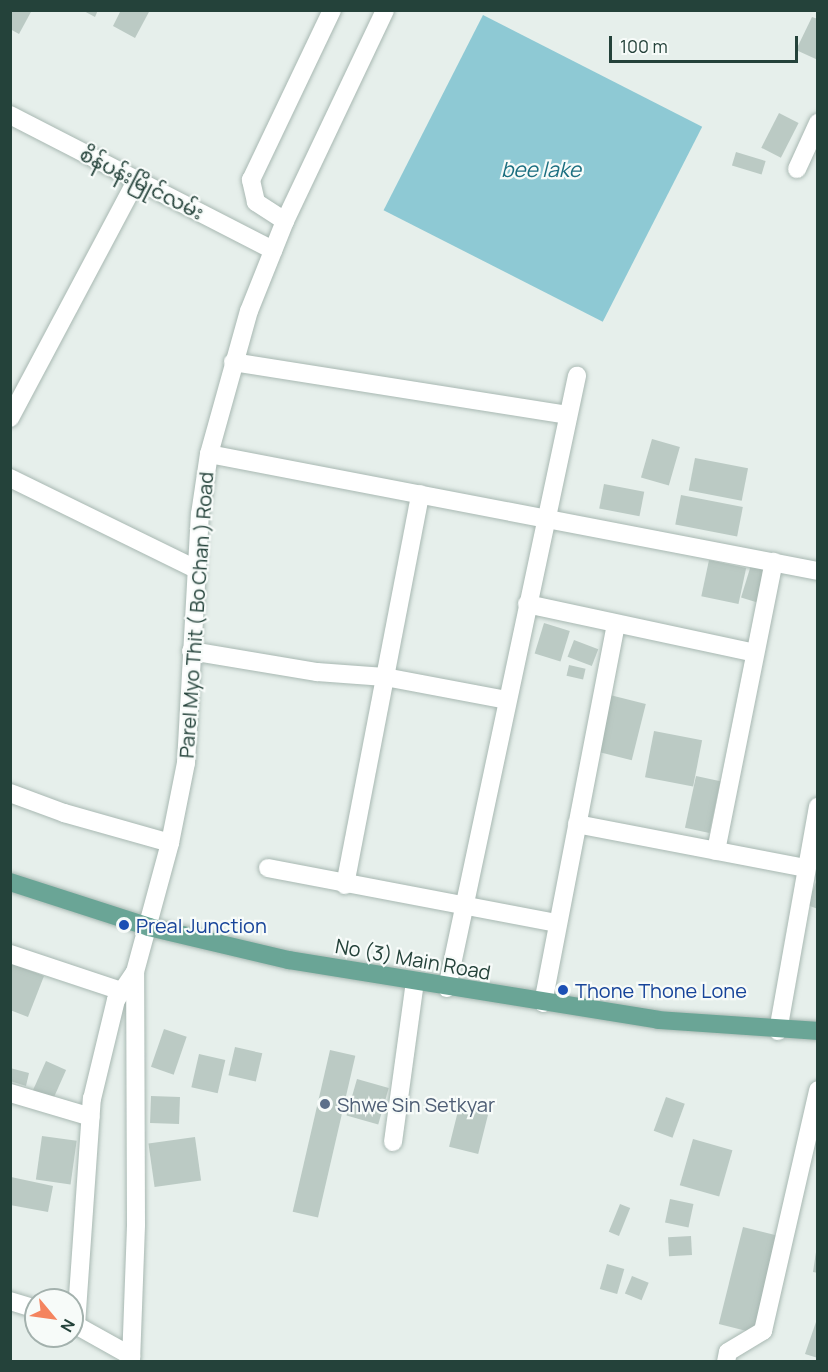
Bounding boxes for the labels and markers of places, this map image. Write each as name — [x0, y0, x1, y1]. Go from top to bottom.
place label: Preal Junction — [136, 913, 267, 937]
marker: Preal Junction — [117, 918, 131, 932]
place label: Thone Thone Lone — [575, 978, 747, 1002]
marker: Thone Thone Lone — [556, 983, 570, 997]
place label: Shwe Sin Setkyar — [337, 1092, 495, 1116]
marker: Shwe Sin Setkyar — [318, 1097, 332, 1111]

